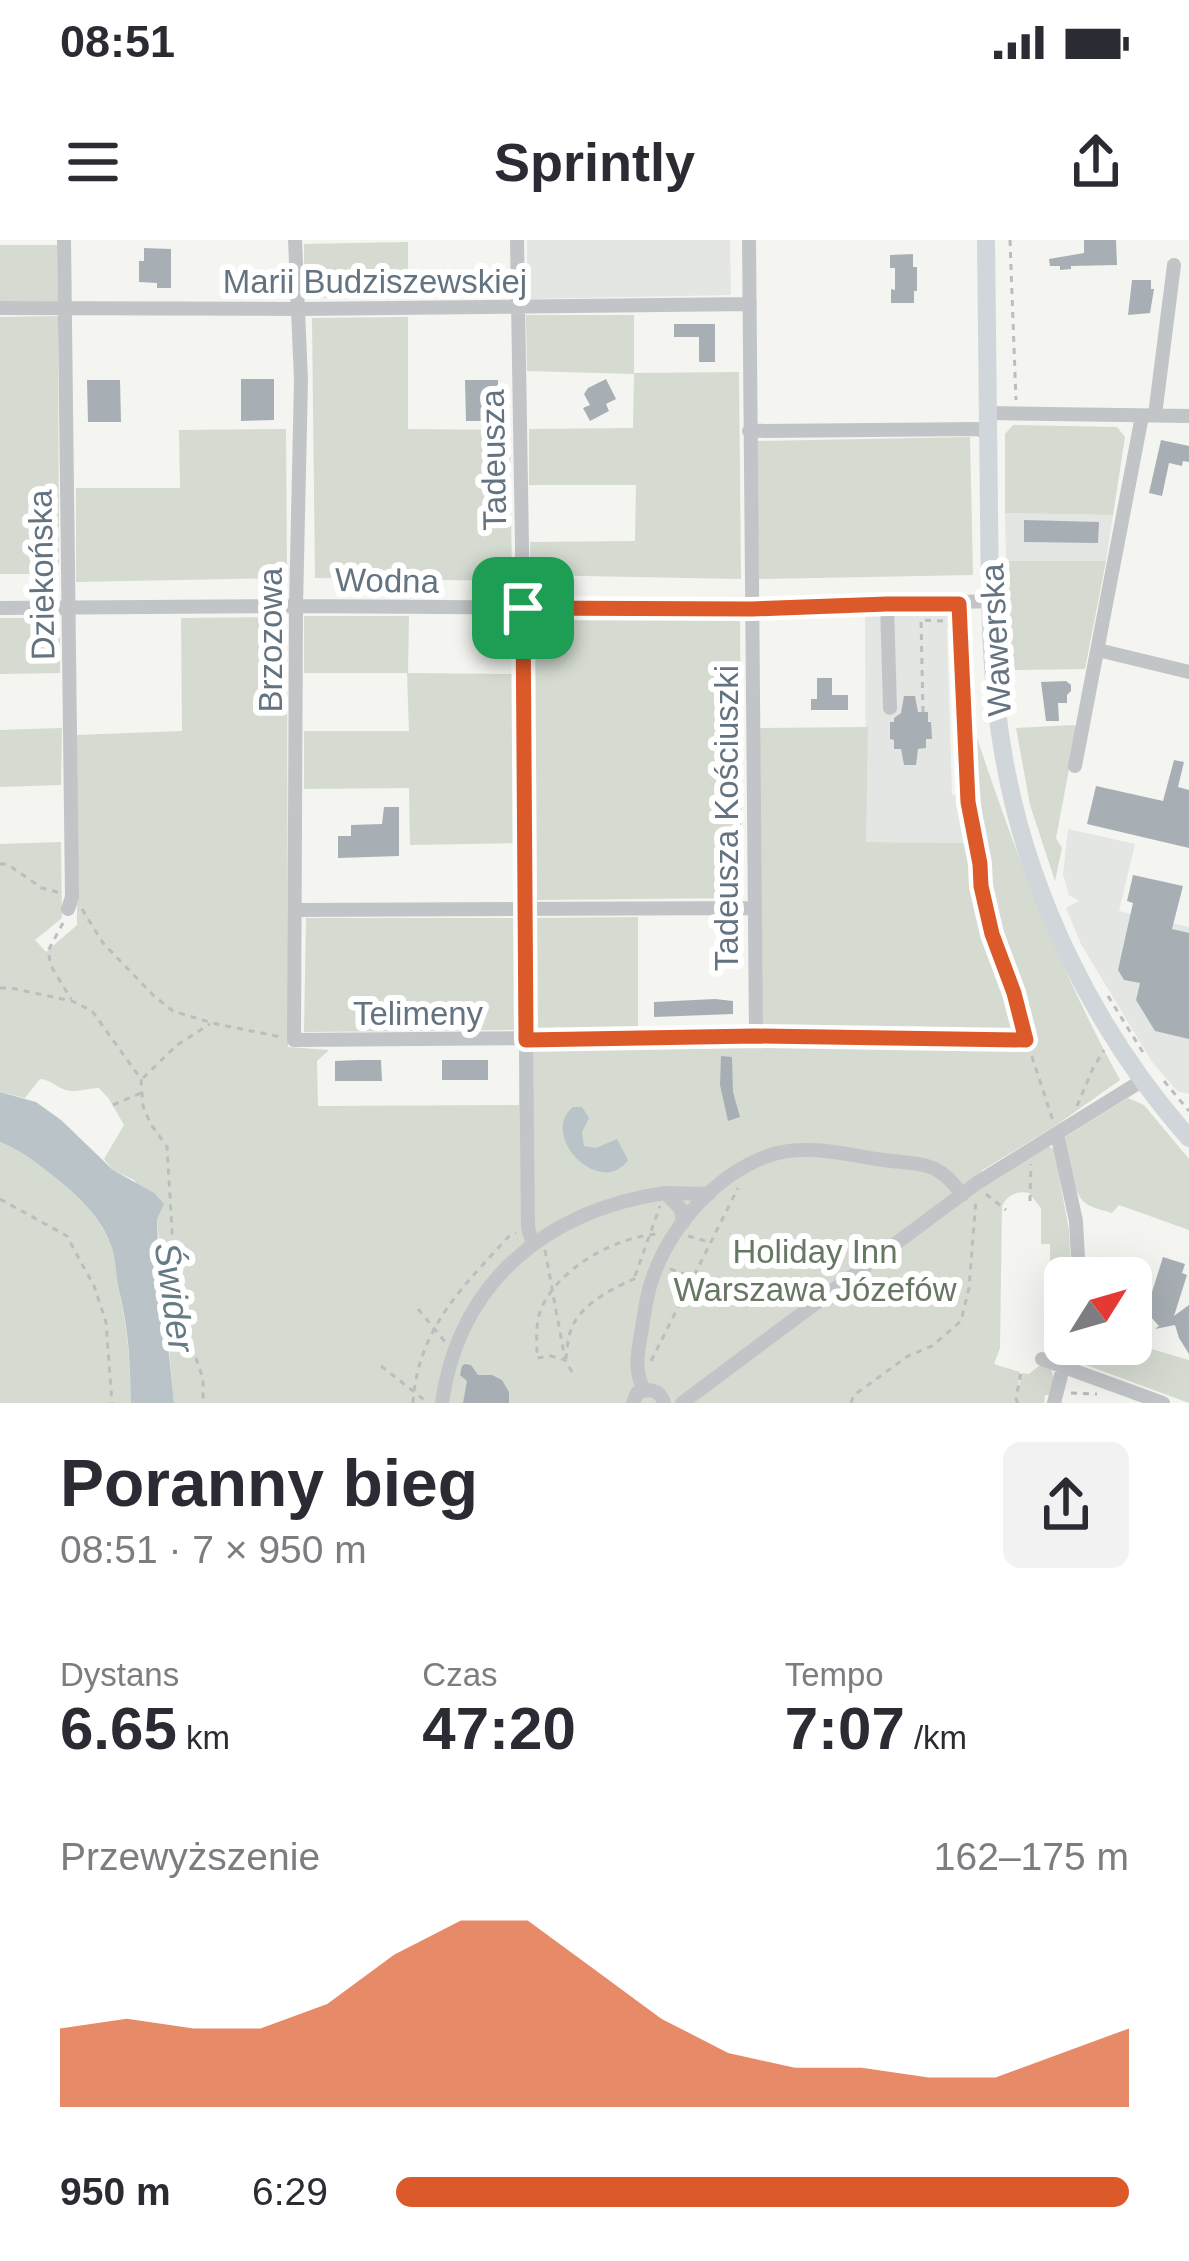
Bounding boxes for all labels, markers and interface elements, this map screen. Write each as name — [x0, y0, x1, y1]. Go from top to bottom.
text: 08:51 — [60, 16, 175, 67]
icon: menu — [60, 129, 126, 195]
icon: share — [1063, 129, 1129, 195]
text: Sprintly — [494, 132, 695, 192]
street label: Marii Budziszewskiej — [223, 263, 527, 300]
street label: Tadeusza — [474, 388, 513, 531]
street label: Dziekońska — [22, 489, 61, 661]
pin — [472, 557, 574, 659]
street label: Wodna — [335, 561, 440, 600]
street label: Wawerska — [973, 562, 1018, 717]
street label: Brzozowa — [252, 567, 289, 712]
icon: arrive — [490, 575, 556, 641]
street label: Tadeusza Kościuszki — [708, 665, 745, 971]
street label: Telimeny — [353, 995, 484, 1032]
park label: Holiday Inn Warszawa Józefów — [673, 1233, 957, 1308]
water label: Świder — [147, 1240, 204, 1356]
north arrow — [1044, 1257, 1152, 1365]
map controls — [1044, 1257, 1152, 1365]
button: share — [1003, 1442, 1129, 1568]
text: Poranny bieg — [60, 1446, 478, 1520]
text: 08:51 · 7 × 950 m — [60, 1528, 367, 1571]
text: Dystans — [60, 1656, 179, 1693]
text: Czas — [422, 1656, 498, 1693]
text: Tempo — [785, 1656, 884, 1693]
text: 6.65 — [60, 1695, 177, 1762]
text: 47:20 — [422, 1695, 576, 1762]
text: 7:07 — [785, 1695, 905, 1762]
text: km — [177, 1719, 230, 1756]
text: /km — [905, 1719, 967, 1756]
text: Przewyższenie — [60, 1835, 320, 1878]
text: 162–175 m — [934, 1835, 1129, 1878]
text: 950 m — [60, 2170, 171, 2213]
text: 6:29 — [252, 2170, 328, 2213]

